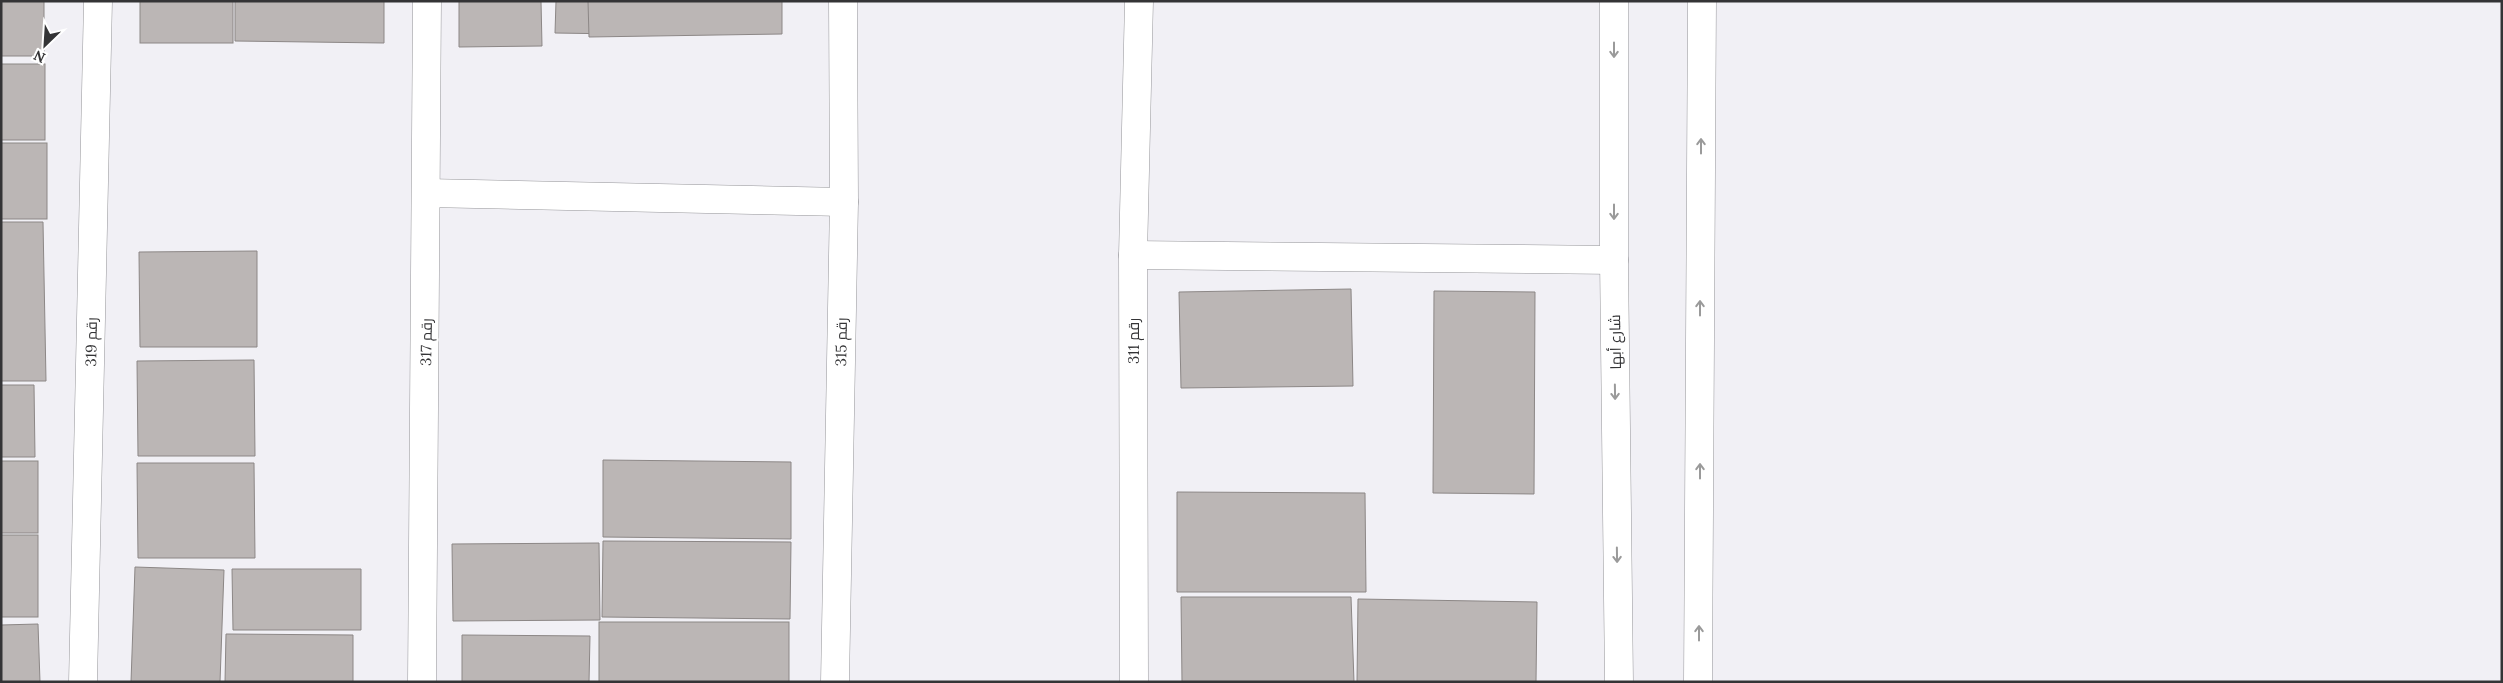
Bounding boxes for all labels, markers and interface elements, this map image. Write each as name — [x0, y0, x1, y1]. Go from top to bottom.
north arrow — [20, 20, 70, 70]
one-way arrow — [1609, 42, 1619, 58]
text: N — [31, 46, 48, 67]
one-way arrow — [1696, 138, 1706, 154]
one-way arrow — [1609, 204, 1619, 220]
one-way arrow — [1695, 300, 1705, 316]
street label: شارع أبها — [1605, 314, 1627, 370]
street label: رقم 319 — [81, 317, 102, 367]
street label: رقم 315 — [831, 317, 852, 367]
street label: رقم 317 — [416, 318, 437, 366]
street label: رقم 311 — [1124, 318, 1144, 364]
one-way arrow — [1610, 384, 1620, 400]
one-way arrow — [1695, 463, 1704, 479]
one-way arrow — [1612, 546, 1622, 563]
one-way arrow — [1694, 625, 1704, 642]

